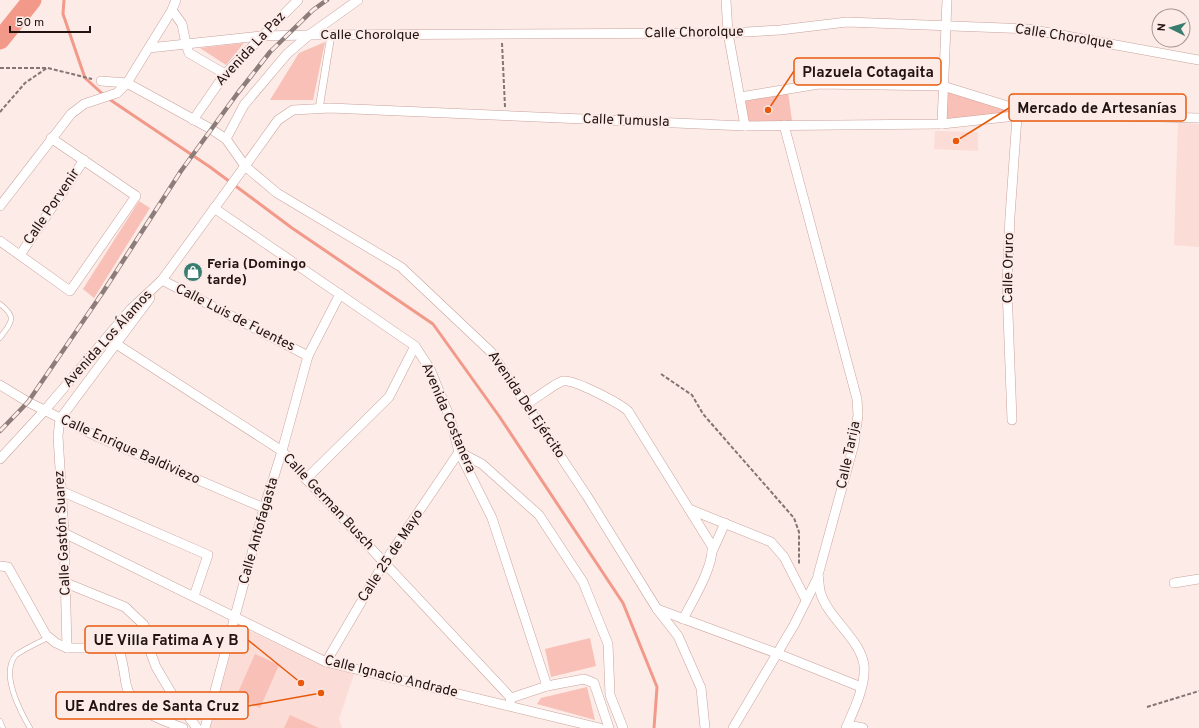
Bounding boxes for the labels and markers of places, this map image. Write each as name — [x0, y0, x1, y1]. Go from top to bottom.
callout: Plazuela Cotagaita — [794, 58, 941, 85]
callout: Mercado de Artesanías — [1009, 94, 1186, 121]
place label: Feria (Domingo tarde) — [207, 256, 306, 289]
shop icon: Feria (Domingo tarde) — [182, 261, 204, 283]
callout: UE Villa Fatima A y B — [85, 626, 248, 653]
callout: UE Andres de Santa Cruz — [56, 692, 248, 719]

